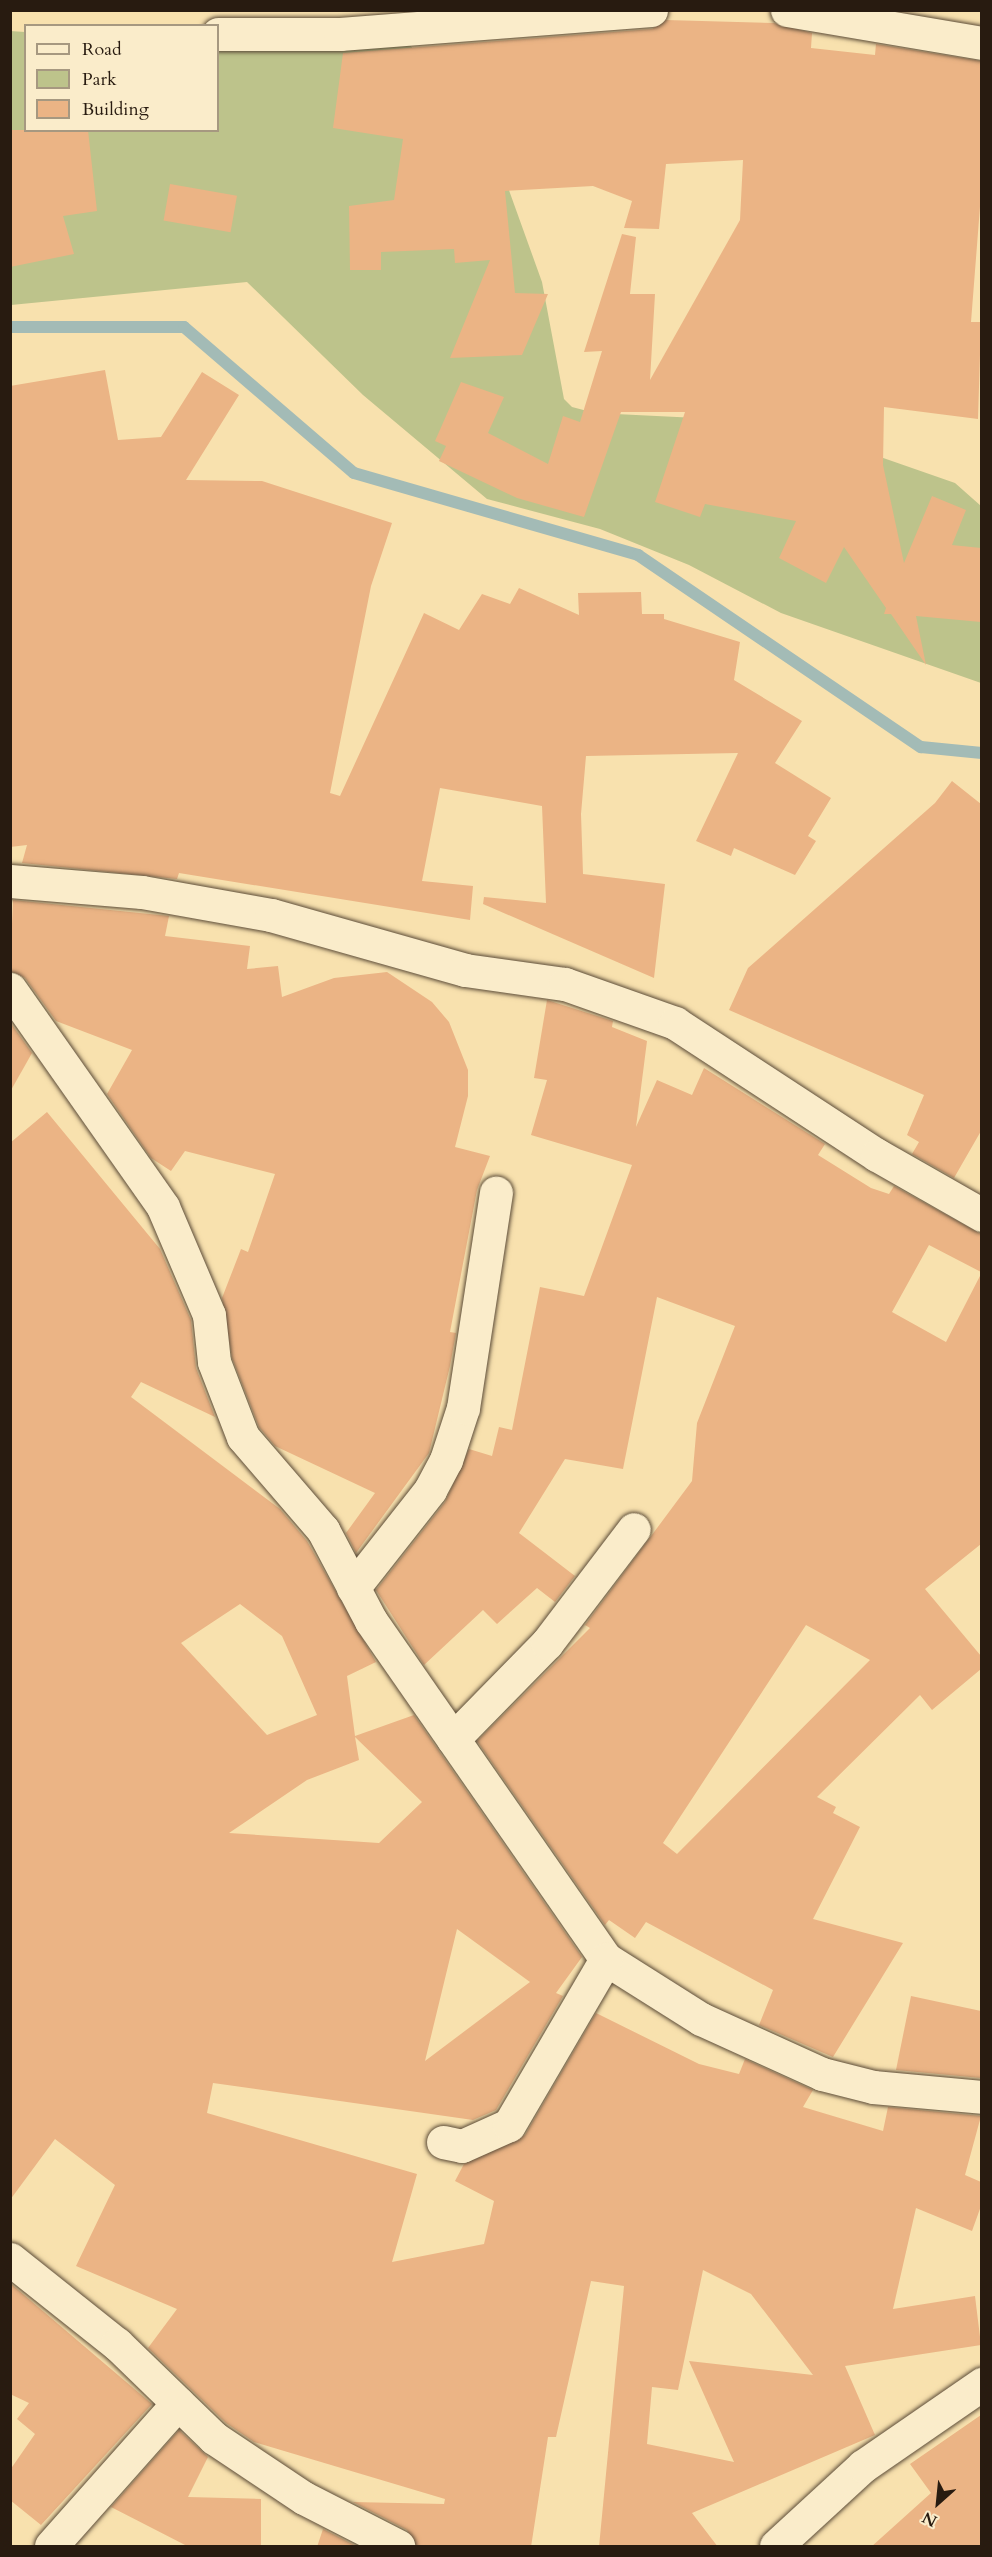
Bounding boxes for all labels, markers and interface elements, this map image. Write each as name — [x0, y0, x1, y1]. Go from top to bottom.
legend — [24, 24, 219, 132]
text: Road — [82, 37, 122, 62]
text: Park — [82, 67, 117, 92]
text: Building — [82, 97, 149, 122]
north arrow — [908, 2473, 968, 2533]
text: N — [919, 2506, 941, 2532]

